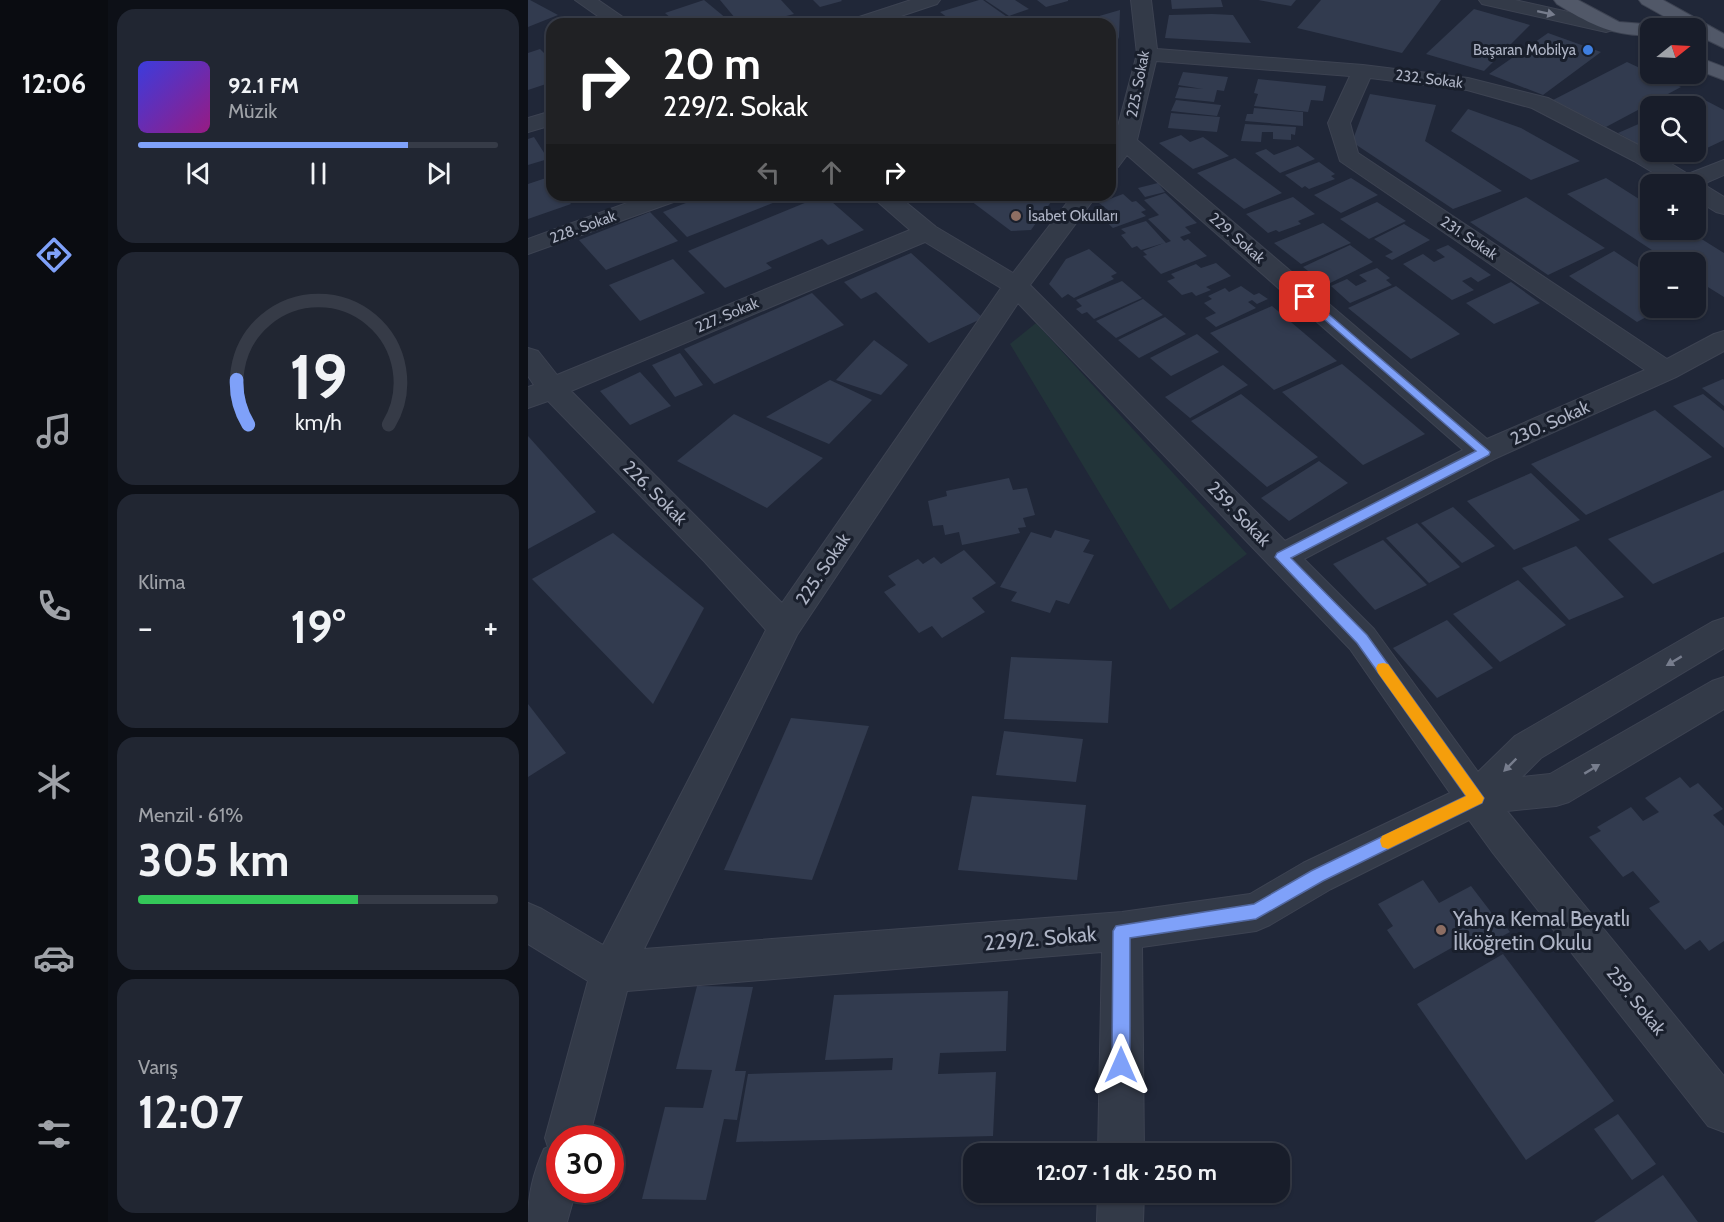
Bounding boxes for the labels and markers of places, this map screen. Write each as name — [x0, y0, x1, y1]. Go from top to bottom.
place label: Başaran Mobilya — [1473, 41, 1577, 59]
marker: Başaran Mobilya — [1581, 43, 1595, 57]
place label: İsabet Okulları — [1028, 206, 1118, 225]
marker: İsabet Okulları — [1009, 209, 1023, 223]
pin — [1279, 271, 1330, 322]
place label: Yahya Kemal Beyatlı İlköğretin Okulu — [1452, 906, 1630, 955]
marker: Yahya Kemal Beyatlı İlköğretin Okulu — [1434, 923, 1448, 937]

